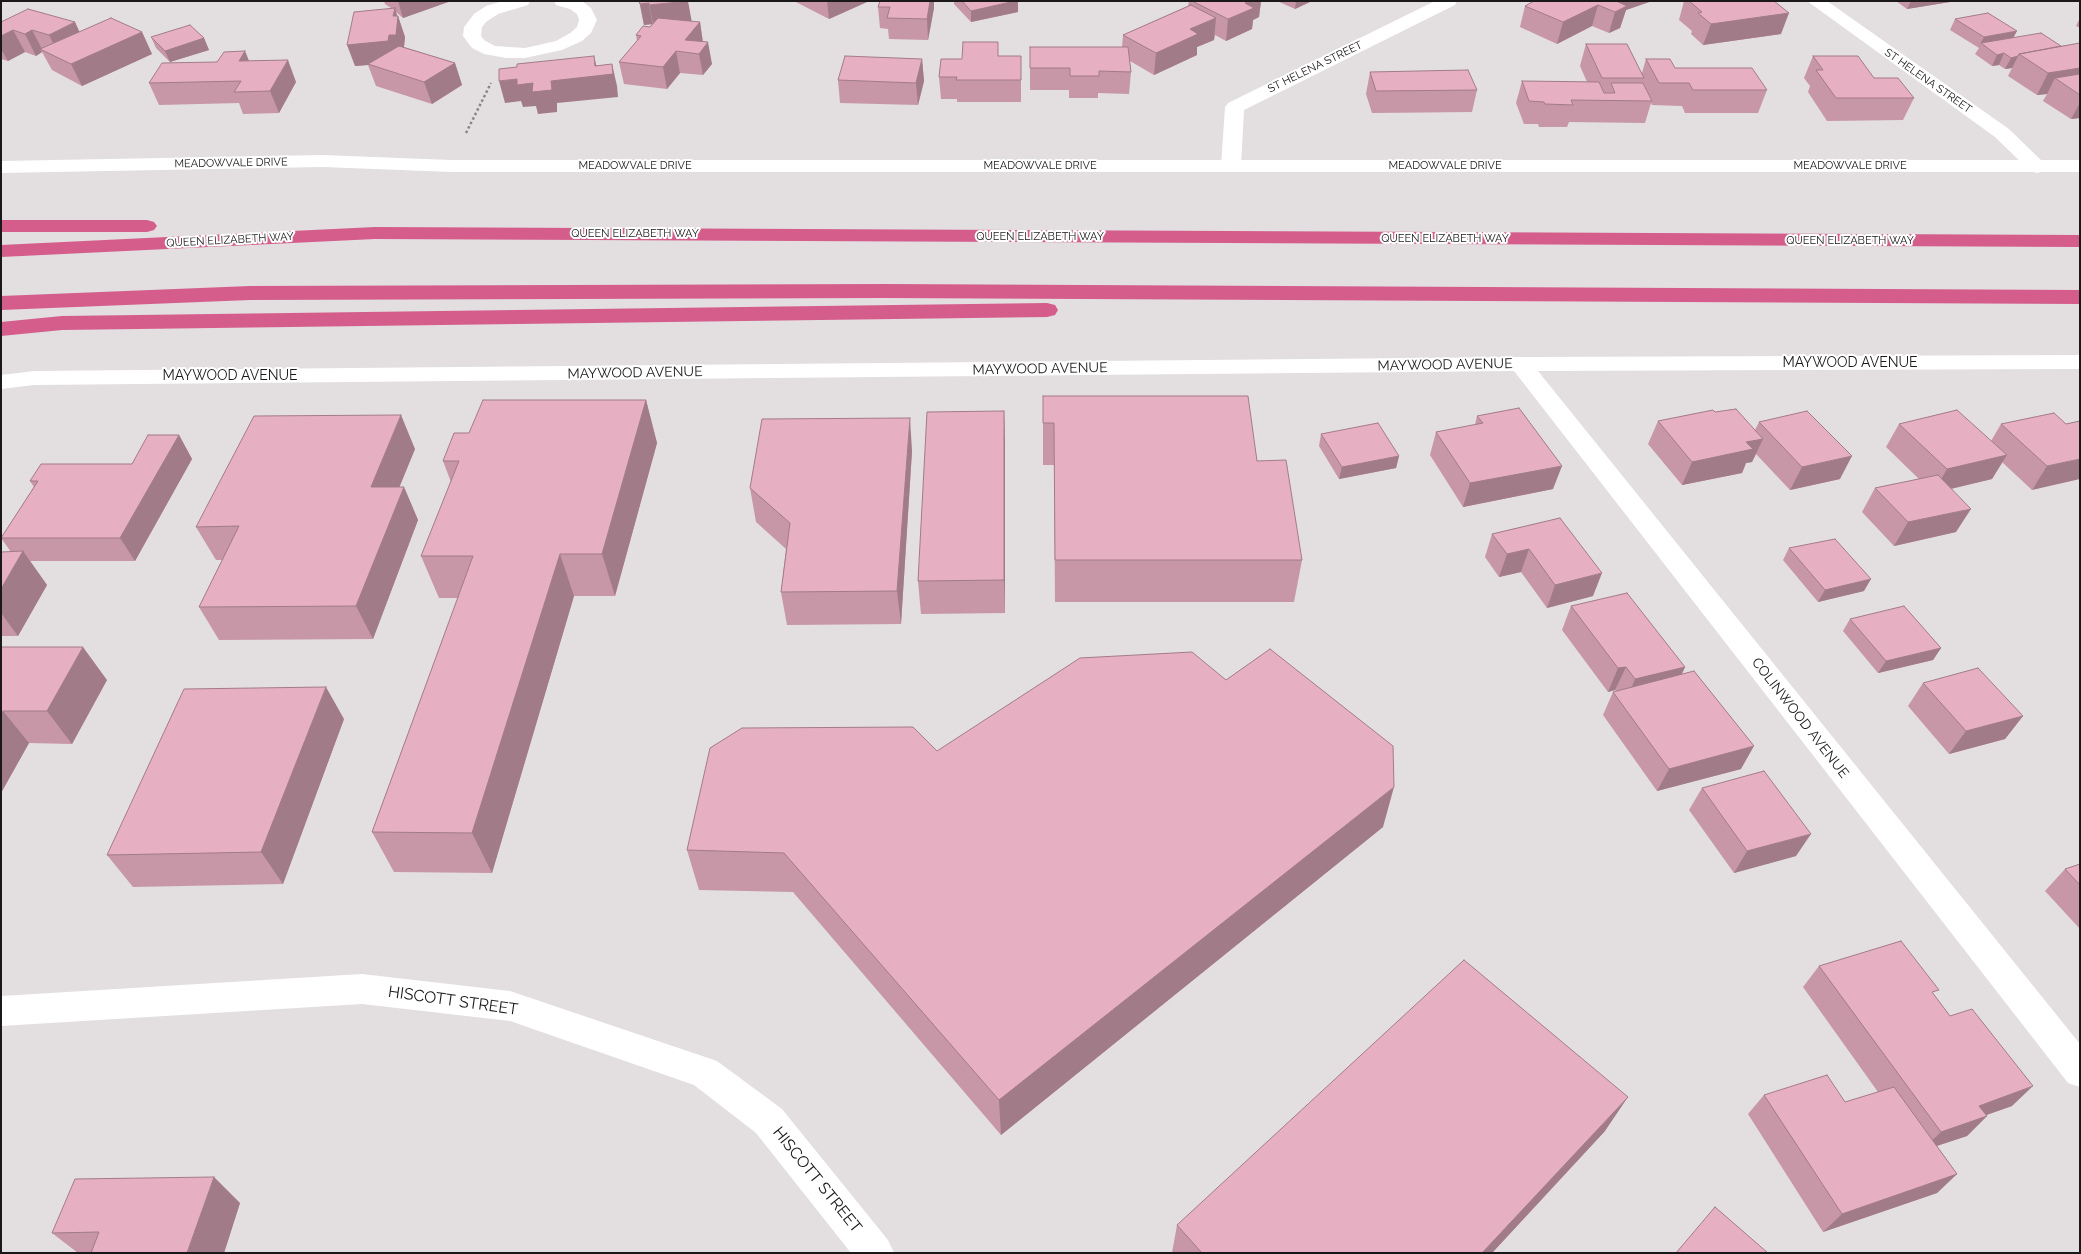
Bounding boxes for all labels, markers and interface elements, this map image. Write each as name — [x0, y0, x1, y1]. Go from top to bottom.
street label: ST HELENA STREET — [1266, 38, 1364, 96]
street label: ST HELENA STREET — [1882, 46, 1974, 116]
street label: MEADOWVALE DRIVE — [174, 155, 288, 171]
street label: MEADOWVALE DRIVE — [578, 159, 692, 173]
street label: MEADOWVALE DRIVE — [983, 159, 1097, 173]
street label: MEADOWVALE DRIVE — [1388, 159, 1502, 173]
street label: MEADOWVALE DRIVE — [1793, 159, 1907, 173]
street label: QUEEN ELIZABETH WAY — [571, 227, 699, 241]
street label: QUEEN ELIZABETH WAY — [166, 230, 294, 250]
street label: QUEEN ELIZABETH WAY — [976, 230, 1104, 244]
street label: QUEEN ELIZABETH WAY — [1381, 232, 1509, 246]
street label: QUEEN ELIZABETH WAY — [1786, 234, 1914, 248]
street label: MAYWOOD AVENUE — [1377, 355, 1513, 375]
street label: MAYWOOD AVENUE — [1782, 355, 1918, 371]
street label: MAYWOOD AVENUE — [972, 359, 1108, 379]
street label: MAYWOOD AVENUE — [567, 363, 703, 383]
street label: MAYWOOD AVENUE — [162, 368, 298, 384]
street label: COLINWOOD AVENUE — [1748, 655, 1852, 781]
street label: HISCOTT STREET — [387, 982, 519, 1020]
street label: HISCOTT STREET — [768, 1123, 866, 1237]

